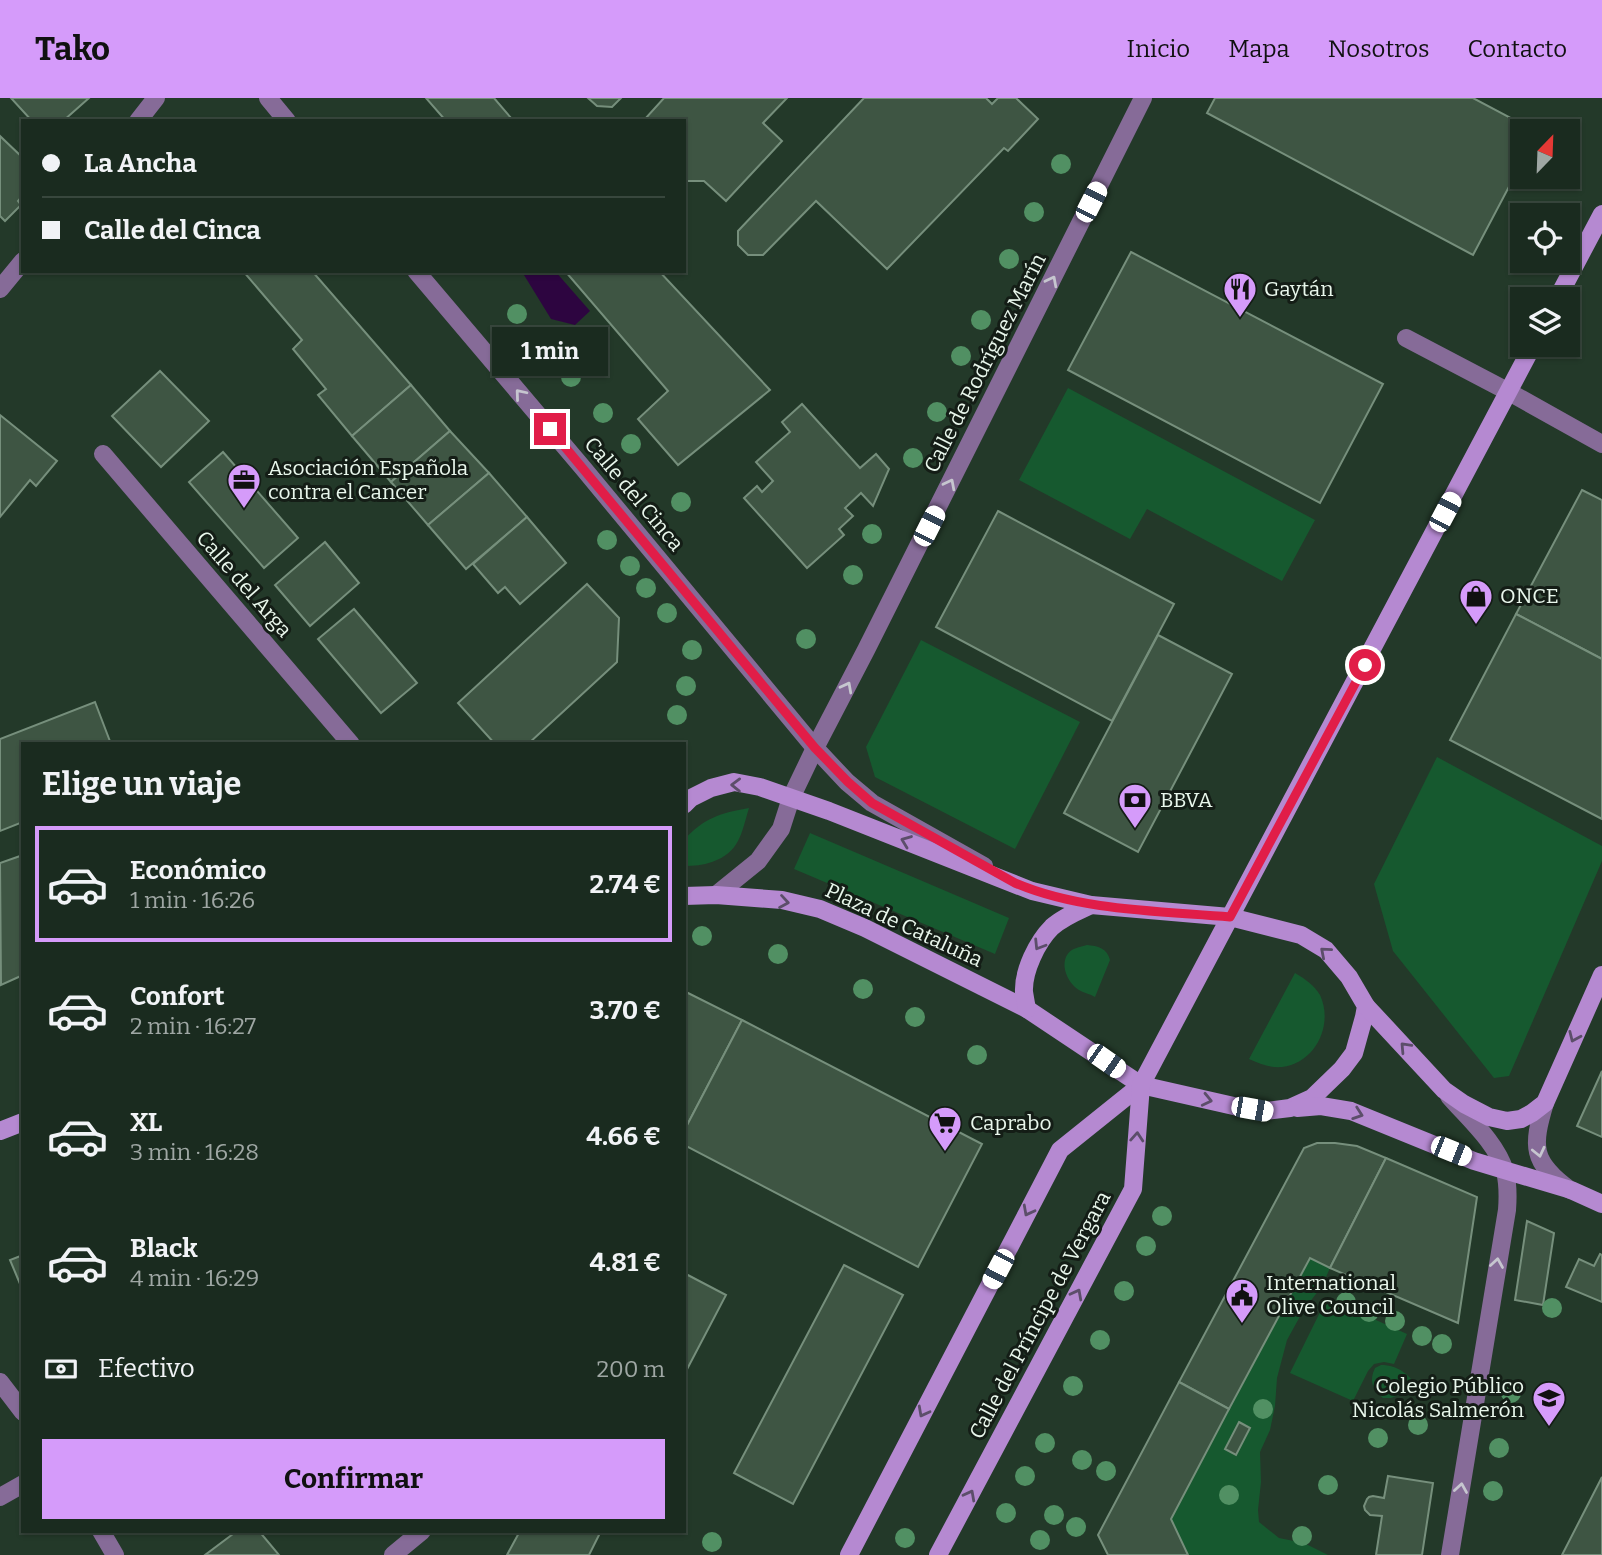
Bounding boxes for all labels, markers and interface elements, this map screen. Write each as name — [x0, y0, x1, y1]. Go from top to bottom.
text: Tako — [35, 29, 110, 69]
text: Inicio — [1126, 35, 1190, 63]
text: Mapa — [1228, 35, 1290, 63]
text: Nosotros — [1328, 35, 1429, 63]
text: Contacto — [1467, 35, 1567, 63]
north arrow — [1510, 119, 1580, 189]
map controls — [1510, 119, 1580, 357]
text: La Ancha — [84, 148, 197, 179]
car — [1073, 179, 1110, 225]
button: locate — [1510, 203, 1580, 273]
text: Calle del Cinca — [84, 215, 261, 246]
street label: Calle de Rodríguez Marín — [918, 249, 1052, 477]
restaurant icon: Gaytán — [1221, 270, 1259, 319]
one-way arrow — [1043, 276, 1057, 288]
place label: Gaytán — [1264, 276, 1334, 302]
button: layers — [1510, 287, 1580, 357]
callout: 1 min — [492, 328, 608, 376]
text: 1 min — [521, 337, 579, 365]
one-way arrow — [516, 390, 528, 403]
route end — [534, 413, 566, 445]
street label: Calle del Cinca — [579, 432, 690, 557]
place label: Asociación Española contra el Cancer — [268, 455, 469, 505]
office icon: Asociación Española contra el Cancer — [225, 461, 263, 510]
one-way arrow — [941, 479, 955, 492]
car — [1426, 489, 1465, 535]
car — [911, 503, 948, 549]
street label: Calle del Arga — [191, 525, 298, 643]
shop icon: ONCE — [1457, 577, 1495, 626]
place label: ONCE — [1500, 583, 1559, 609]
route start — [1349, 649, 1381, 681]
one-way arrow — [838, 682, 852, 695]
text: Elige un viaje — [42, 765, 241, 803]
one-way arrow — [730, 777, 741, 793]
bank icon: BBVA — [1116, 781, 1154, 830]
place label: BBVA — [1160, 787, 1213, 813]
one-way arrow — [900, 835, 912, 849]
icon: car — [46, 853, 109, 916]
text: Económico — [130, 855, 266, 886]
text: 2.74 € — [590, 869, 661, 900]
street label: Plaza de Cataluña — [821, 877, 987, 973]
text: 1 min · 16:26 — [130, 886, 255, 914]
one-way arrow — [778, 894, 790, 909]
one-way arrow — [1035, 937, 1048, 950]
one-way arrow — [1321, 947, 1333, 960]
icon: car — [46, 979, 109, 1042]
text: Confort — [130, 981, 225, 1012]
text: 3.70 € — [590, 995, 661, 1026]
text: 2 min · 16:27 — [130, 1012, 256, 1040]
one-way arrow — [1568, 1030, 1582, 1043]
car — [1083, 1040, 1130, 1082]
one-way arrow — [1401, 1043, 1413, 1056]
one-way arrow — [1201, 1092, 1213, 1106]
car — [1230, 1095, 1275, 1123]
supermarket icon: Caprabo — [926, 1104, 964, 1153]
icon: car — [46, 1105, 109, 1168]
one-way arrow — [1351, 1106, 1363, 1120]
text: XL — [130, 1107, 162, 1138]
place label: Caprabo — [970, 1110, 1051, 1136]
text: 4.66 € — [586, 1121, 661, 1152]
one-way arrow — [1129, 1131, 1144, 1142]
car — [1428, 1133, 1475, 1169]
text: 3 min · 16:28 — [130, 1138, 259, 1166]
one-way arrow — [1531, 1146, 1546, 1158]
street label: Calle del Príncipe de Vergara — [964, 1186, 1117, 1443]
one-way arrow — [1023, 1204, 1037, 1216]
icon: car — [46, 1231, 109, 1294]
text: Black — [130, 1233, 198, 1264]
car — [979, 1246, 1018, 1292]
text: 4.81 € — [589, 1247, 661, 1278]
one-way arrow — [1489, 1257, 1504, 1269]
text: 4 min · 16:29 — [130, 1264, 259, 1292]
place label: International Olive Council — [1266, 1270, 1396, 1320]
public building icon: International Olive Council — [1223, 1276, 1261, 1325]
one-way arrow — [1069, 1289, 1082, 1301]
icon: cash — [42, 1350, 80, 1388]
text: Efectivo — [98, 1353, 195, 1384]
text: 200 m — [596, 1355, 665, 1383]
place label: Colegio Público Nicolás Salmerón — [1352, 1373, 1524, 1423]
school or university icon: Colegio Público Nicolás Salmerón — [1530, 1379, 1568, 1428]
one-way arrow — [918, 1405, 931, 1418]
button: Confirmar — [42, 1439, 665, 1519]
one-way arrow — [1453, 1482, 1468, 1494]
one-way arrow — [962, 1490, 975, 1502]

